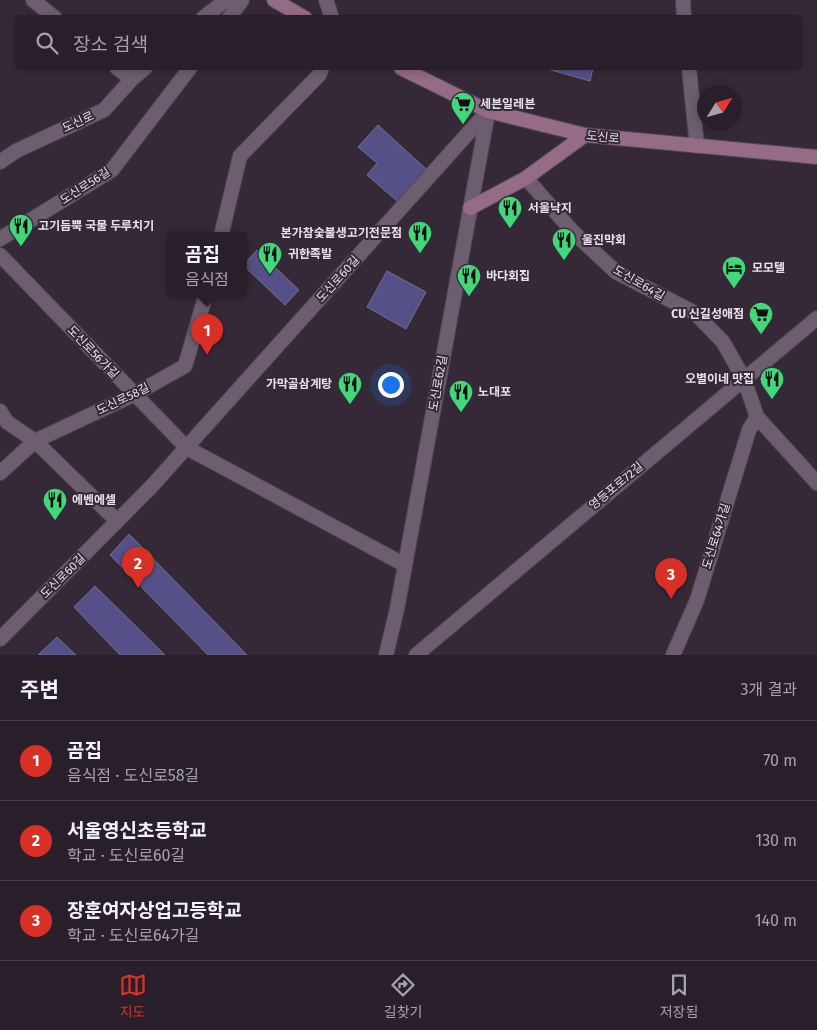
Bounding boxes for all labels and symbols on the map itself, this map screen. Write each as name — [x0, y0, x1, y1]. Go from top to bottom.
north arrow — [697, 85, 742, 130]
supermarket icon: 세븐일레븐 — [450, 91, 476, 125]
place label: 세븐일레븐 — [480, 97, 535, 111]
street label: 도신로 — [60, 109, 96, 135]
street label: 도신로 — [586, 128, 620, 146]
street label: 도신로56길 — [57, 165, 113, 207]
restaurant icon: 서울낙지 — [497, 195, 523, 229]
place label: 서울낙지 — [528, 201, 572, 215]
restaurant icon: 고기듬뿍 국물 두루치기 — [8, 213, 34, 247]
place label: 고기듬뿍 국물 두루치기 — [38, 219, 154, 233]
restaurant icon: 본가참숯불생고기전문점 — [407, 220, 433, 254]
place label: 본가참숯불생고기전문점 — [281, 226, 402, 240]
restaurant icon: 울진막회 — [551, 227, 577, 261]
place label: 울진막회 — [582, 233, 626, 247]
restaurant icon: 귀한족발 — [257, 241, 283, 275]
place label: 귀한족발 — [288, 247, 332, 261]
street label: 도신로60길 — [314, 253, 362, 305]
hotel icon: 모모텔 — [721, 255, 747, 289]
place label: 모모텔 — [752, 261, 785, 275]
restaurant icon: 바다회집 — [456, 263, 482, 297]
street label: 도신로64길 — [611, 263, 667, 303]
place label: 바다회집 — [486, 269, 530, 283]
supermarket icon: CU 신길성애점 — [748, 301, 774, 335]
place label: CU 신길성애점 — [671, 307, 744, 321]
pin: 1 — [191, 314, 223, 355]
street label: 도신로56가길 — [64, 323, 122, 381]
street label: 도신로62길 — [426, 354, 450, 412]
restaurant icon: 오별이네 맛집 — [759, 366, 785, 400]
restaurant icon: 가막골삼계탕 — [337, 371, 363, 405]
your location — [378, 372, 404, 398]
place label: 오별이네 맛집 — [685, 372, 754, 386]
place label: 가막골삼계탕 — [266, 377, 332, 391]
restaurant icon: 노대포 — [448, 379, 474, 413]
street label: 도신로58길 — [94, 380, 152, 418]
place label: 노대포 — [478, 385, 511, 399]
street label: 영등포로72길 — [586, 459, 646, 513]
restaurant icon: 에벤에셀 — [42, 487, 68, 521]
place label: 에벤에셀 — [72, 493, 116, 507]
street label: 도신로64가길 — [699, 501, 733, 571]
pin: 2 — [122, 547, 154, 588]
street label: 도신로60길 — [38, 551, 88, 601]
pin: 3 — [655, 558, 687, 599]

